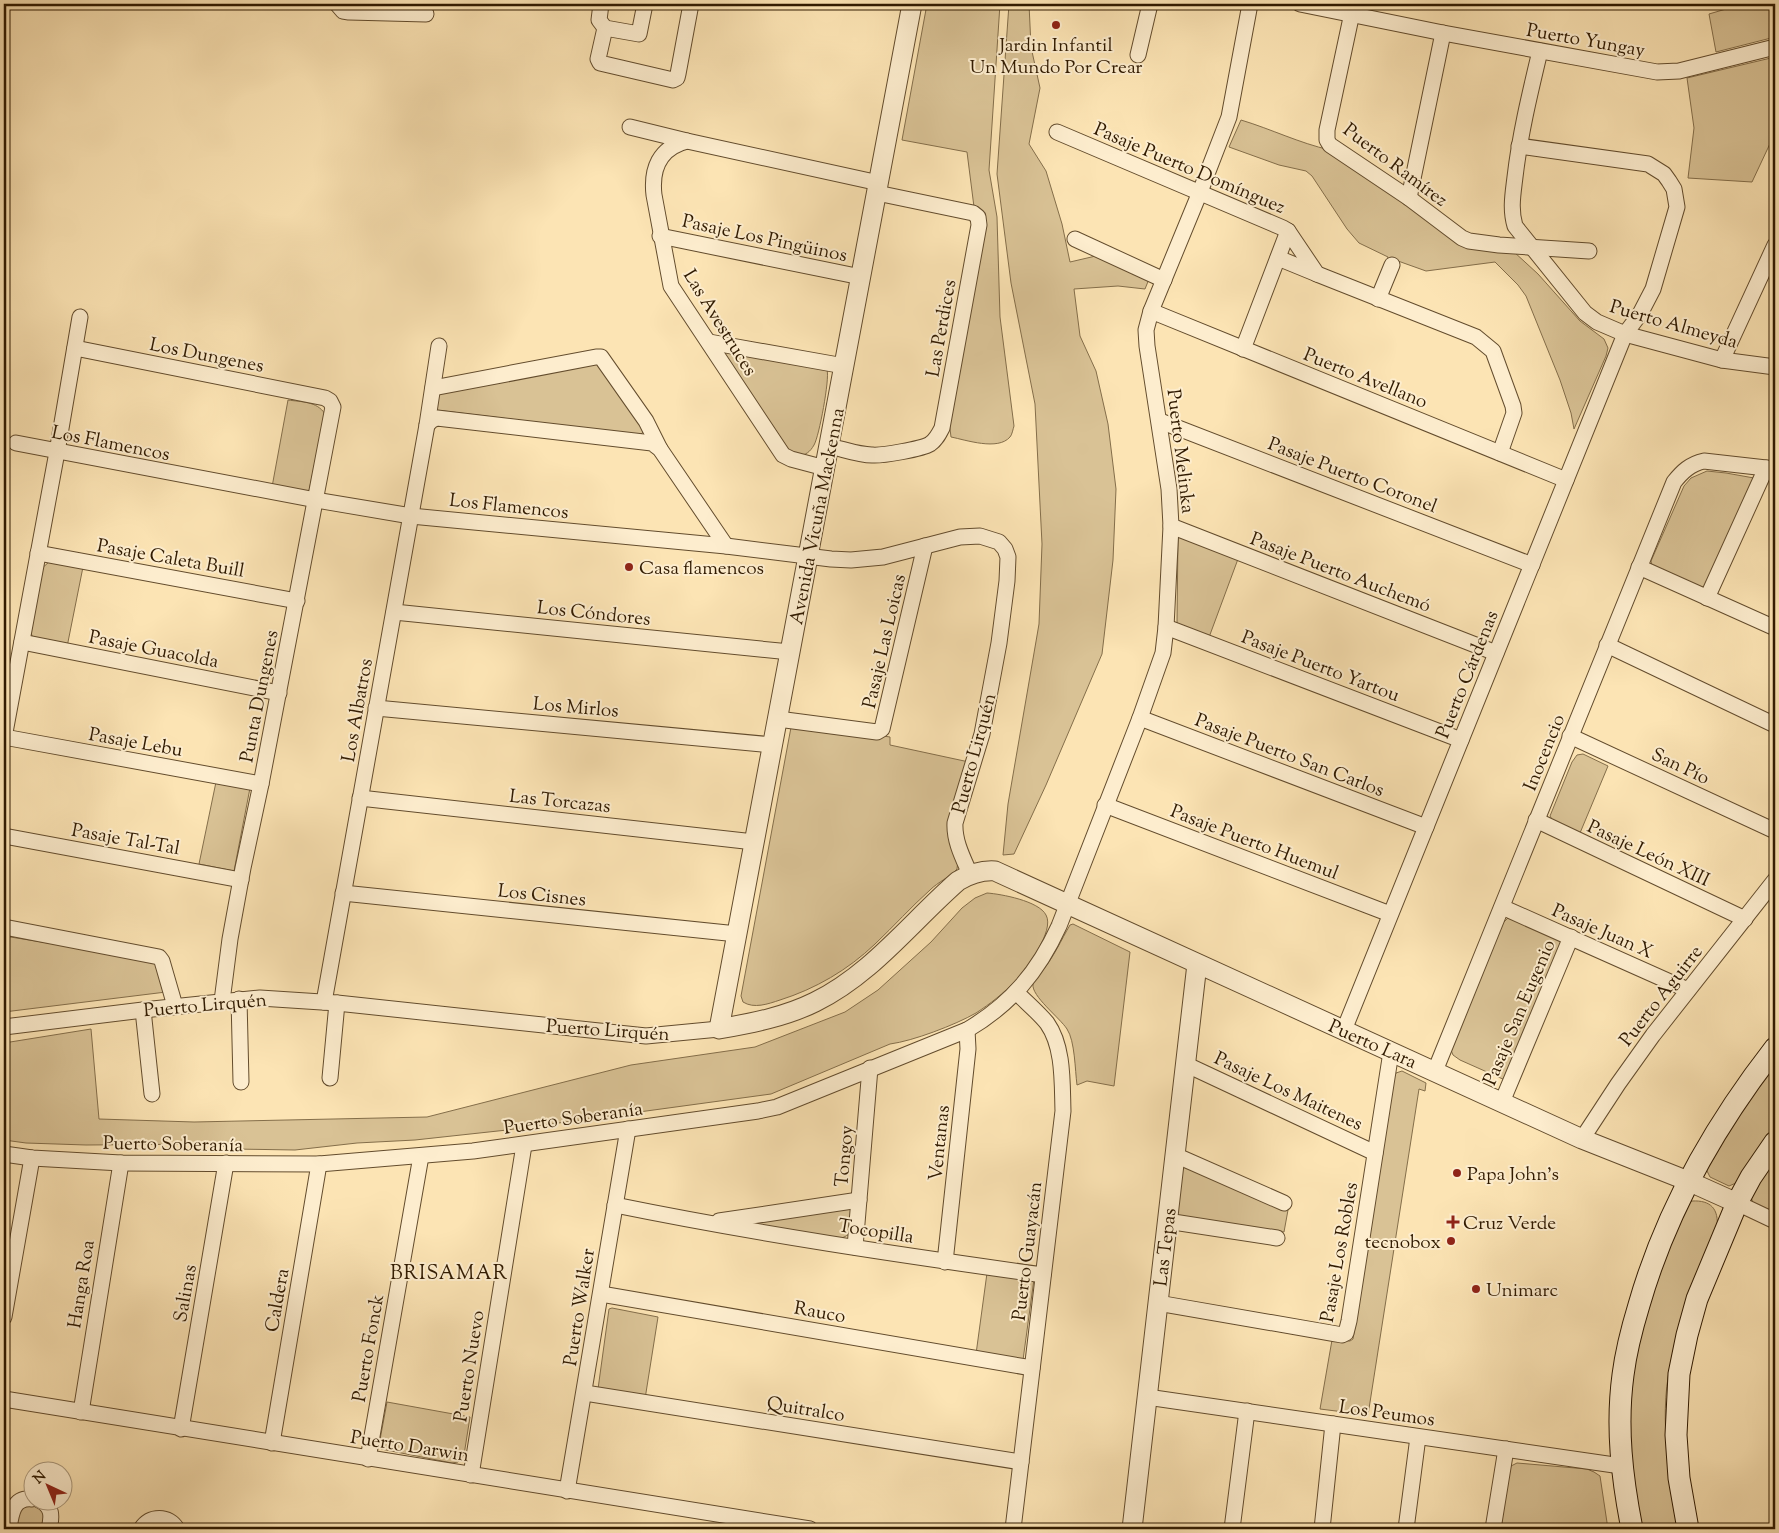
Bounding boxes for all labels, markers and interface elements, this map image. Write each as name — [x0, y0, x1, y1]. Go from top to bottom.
street label: Puerto Yungay — [1524, 18, 1647, 65]
marker: Jardin Infantil Un Mundo Por Crear — [1050, 19, 1062, 31]
place label: Jardin Infantil Un Mundo Por Crear — [969, 33, 1143, 82]
street label: Pasaje Puerto Domínguez — [1089, 117, 1289, 222]
street label: Puerto Ramírez — [1336, 118, 1452, 214]
street label: Pasaje Los Pingüinos — [679, 209, 850, 270]
street label: Las Avestruces — [675, 265, 762, 382]
street label: Las Perdices — [921, 278, 964, 379]
street label: Puerto Almeyda — [1606, 294, 1741, 357]
street label: Los Dungenes — [147, 332, 266, 381]
street label: Puerto Avellano — [1299, 342, 1431, 416]
street label: Puerto Melinka — [1158, 387, 1201, 515]
street label: Avenida Vicuña Mackenna — [784, 406, 853, 627]
street label: Los Flamencos — [49, 420, 172, 469]
street label: Pasaje Puerto Coronel — [1263, 432, 1441, 521]
street label: Los Flamencos — [448, 488, 570, 527]
street label: Pasaje Puerto Auchemó — [1246, 526, 1434, 620]
street label: Pasaje Caleta Buill — [95, 533, 246, 586]
place label: Casa flamencos — [639, 556, 764, 583]
marker: Casa flamencos — [623, 561, 635, 573]
street label: Pasaje Las Loicas — [857, 572, 914, 711]
street label: Los Cóndores — [536, 595, 652, 634]
street label: Puerto Cárdenas — [1430, 607, 1506, 743]
street label: Pasaje Guacolda — [86, 625, 221, 676]
street label: Pasaje Puerto Yartou — [1237, 625, 1403, 710]
street label: Punta Dungenes — [234, 628, 287, 765]
street label: Los Albatros — [336, 657, 381, 764]
street label: Puerto Lirquén — [946, 690, 1004, 817]
street label: Los Mirlos — [532, 691, 620, 726]
street label: Pasaje Puerto San Carlos — [1191, 708, 1388, 805]
street label: Inocencio — [1518, 711, 1573, 795]
street label: Pasaje Lebu — [87, 722, 185, 765]
street label: San Pío — [1646, 742, 1714, 792]
street label: Las Torcazas — [508, 784, 612, 821]
street label: Pasaje Puerto Huemul — [1166, 799, 1342, 888]
street label: Pasaje León XIII — [1582, 814, 1714, 894]
street label: Pasaje Tal-Tal — [69, 818, 182, 863]
street label: Los Cisnes — [496, 878, 587, 915]
street label: Pasaje Juan X — [1547, 898, 1657, 967]
street label: Pasaje San Eugenio — [1477, 936, 1563, 1090]
street label: Puerto Aguirre — [1614, 940, 1710, 1053]
street label: Puerto Lirquén — [142, 988, 268, 1025]
street label: Puerto Lirquén — [545, 1014, 670, 1049]
street label: Puerto Lara — [1323, 1014, 1421, 1077]
street label: Pasaje Los Maitenes — [1209, 1046, 1367, 1139]
street label: Puerto Soberanía — [502, 1096, 645, 1143]
street label: Ventanas — [923, 1104, 958, 1183]
street label: Tongoy — [829, 1124, 862, 1188]
street label: Puerto Soberanía — [103, 1131, 244, 1160]
place label: Papa John's — [1467, 1162, 1559, 1189]
marker: Papa John's — [1451, 1167, 1463, 1179]
street label: Puerto Guayacán — [1007, 1180, 1050, 1322]
street label: Pasaje Los Robles — [1315, 1180, 1366, 1325]
street label: Las Tepas — [1148, 1207, 1185, 1288]
place label: Cruz Verde — [1463, 1211, 1556, 1238]
street label: Tocopilla — [836, 1213, 916, 1252]
marker: Cruz Verde — [1447, 1216, 1459, 1228]
place label: tecnobox — [1365, 1230, 1441, 1257]
marker: tecnobox — [1445, 1235, 1457, 1247]
street label: Hanga Roa — [62, 1238, 103, 1331]
street label: Puerto Walker — [558, 1247, 603, 1368]
district label: BRISAMAR — [390, 1260, 508, 1289]
street label: Salinas — [168, 1262, 205, 1324]
street label: Caldera — [260, 1266, 297, 1334]
place label: Unimarc — [1486, 1278, 1558, 1305]
marker: Unimarc — [1470, 1283, 1482, 1295]
street label: Puerto Fonck — [347, 1292, 392, 1404]
street label: Rauco — [792, 1296, 848, 1331]
street label: Puerto Nuevo — [448, 1309, 493, 1424]
street label: Quitralco — [765, 1391, 847, 1430]
street label: Los Peumos — [1337, 1394, 1436, 1435]
street label: Puerto Darwin — [348, 1425, 471, 1470]
north arrow — [22, 1460, 72, 1510]
text: N — [29, 1467, 51, 1489]

